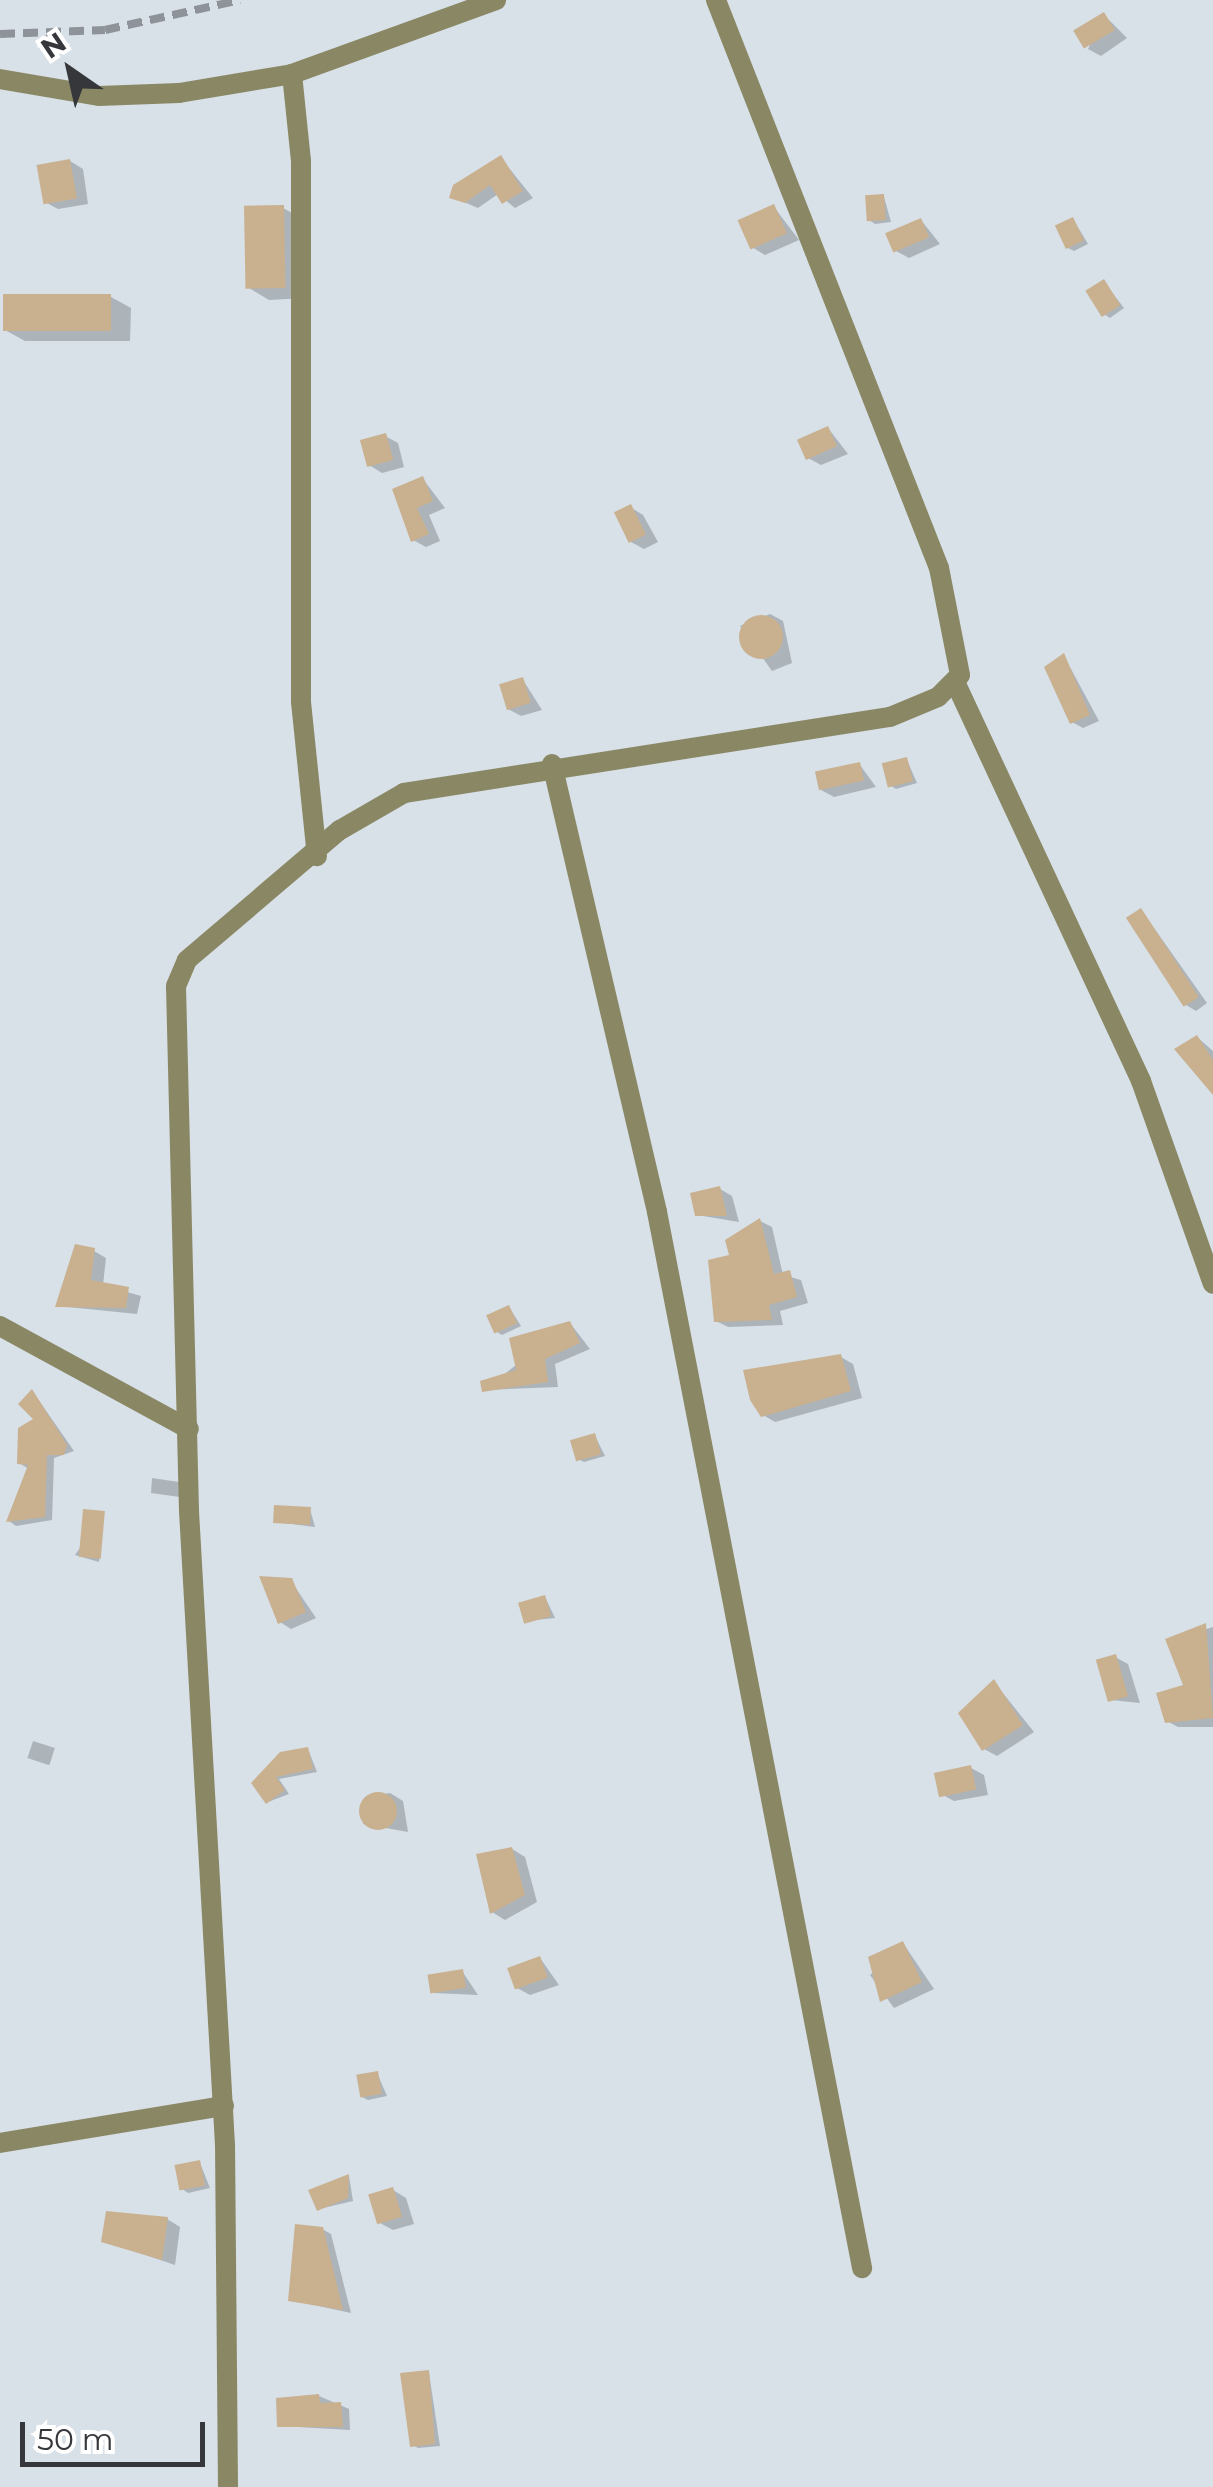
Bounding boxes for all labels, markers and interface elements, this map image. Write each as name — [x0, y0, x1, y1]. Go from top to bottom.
north arrow — [20, 20, 120, 120]
text: N — [34, 25, 72, 66]
scale bar — [25, 2402, 210, 2464]
text: 50 m — [37, 2421, 114, 2458]

